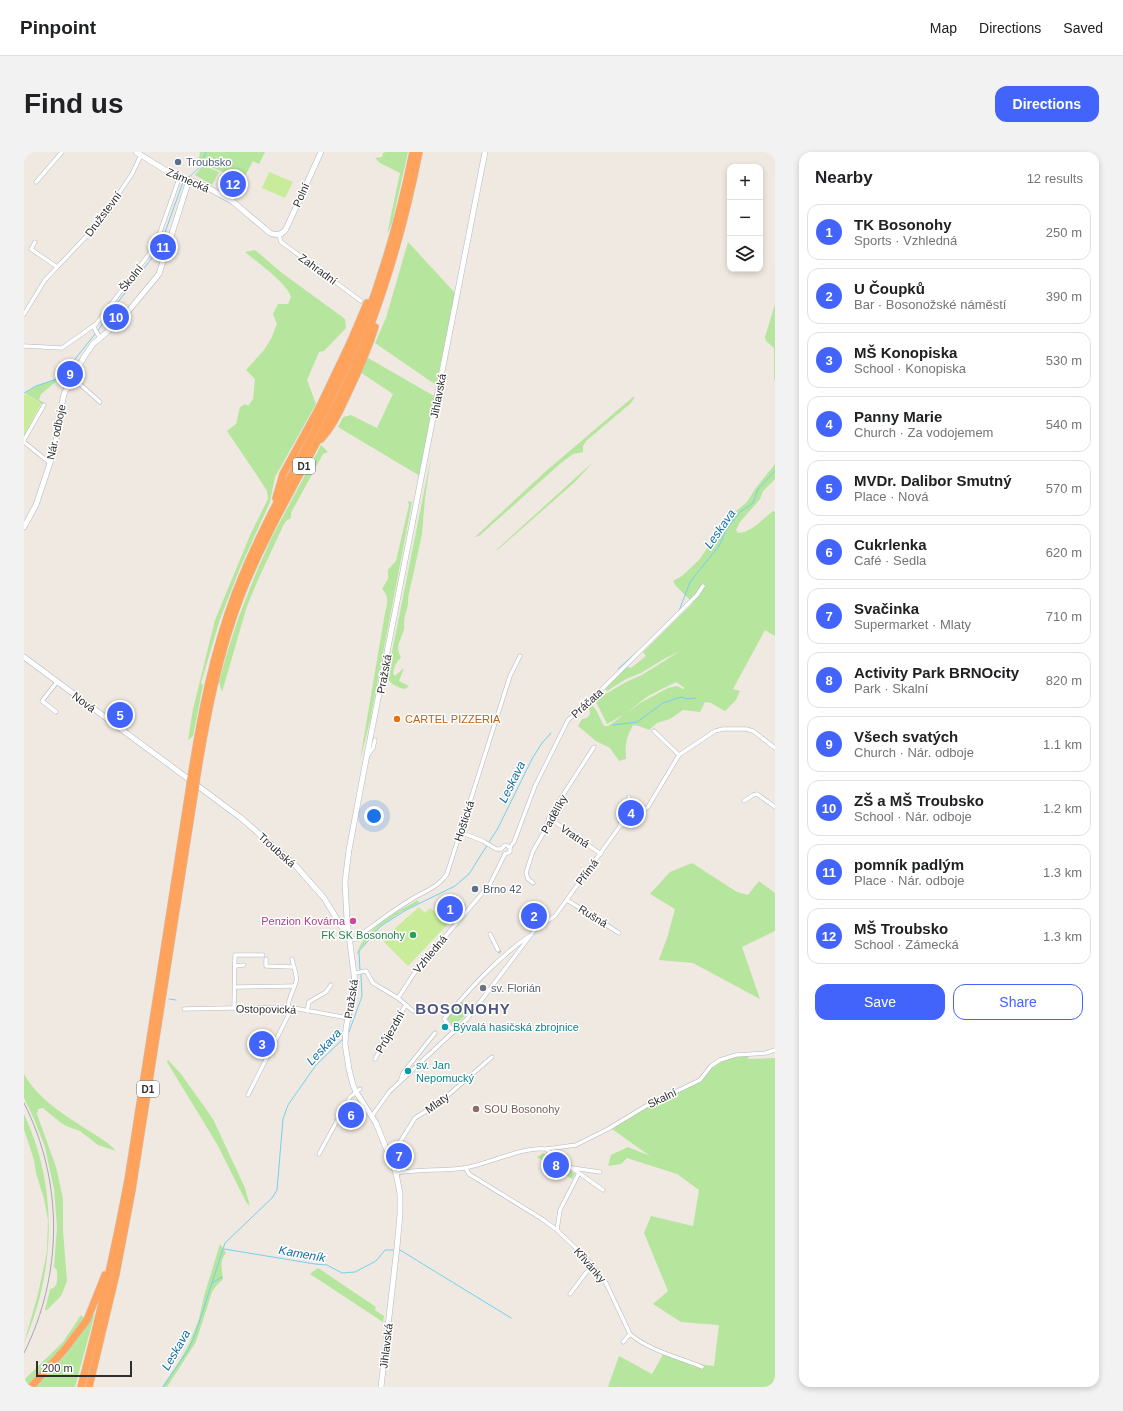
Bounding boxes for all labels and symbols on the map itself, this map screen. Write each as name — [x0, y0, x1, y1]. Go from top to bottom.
place label: Troubsko — [186, 156, 231, 168]
marker: Troubsko — [173, 157, 183, 167]
street label: Zámecká — [165, 166, 212, 195]
pin: 12 — [220, 169, 246, 199]
street label: Polní — [290, 181, 312, 209]
street label: Družstevní — [82, 189, 124, 239]
pin: 11 — [150, 232, 176, 262]
street label: Zahradní — [297, 251, 339, 287]
street label: Školní — [117, 262, 145, 294]
pin: 10 — [103, 302, 129, 332]
pin: 9 — [57, 359, 83, 389]
street label: Jihlavská — [428, 372, 448, 419]
street label: Nár. odboje — [44, 403, 68, 461]
road number: D1 — [293, 458, 315, 474]
water label: Leskava — [701, 506, 739, 551]
street label: Pražská — [374, 652, 394, 695]
street label: Práčata — [569, 685, 606, 720]
street label: Nová — [70, 689, 99, 715]
pin: 5 — [107, 700, 133, 730]
place label: CARTEL PIZZERIA — [405, 713, 501, 725]
marker: CARTEL PIZZERIA — [392, 714, 402, 724]
water label: Leskava — [496, 759, 528, 805]
street label: Padělíky — [539, 792, 570, 835]
street label: Hoštická — [452, 798, 476, 843]
pin: 4 — [618, 798, 644, 828]
your location — [364, 806, 384, 826]
street label: Vratná — [558, 822, 592, 850]
street label: Troubská — [256, 830, 299, 870]
street label: Přímá — [573, 856, 601, 887]
place label: Brno 42 — [483, 883, 522, 895]
marker: Brno 42 — [470, 884, 480, 894]
pin: 1 — [437, 894, 463, 924]
pin: 2 — [521, 901, 547, 931]
street label: Rušná — [576, 902, 610, 930]
place label: Penzion Kovárna — [261, 915, 346, 927]
marker: Penzion Kovárna — [348, 916, 358, 926]
place label: FK SK Bosonohy — [321, 929, 405, 941]
marker: FK SK Bosonohy — [408, 930, 418, 940]
street label: Vzhledná — [411, 932, 450, 975]
street label: Pražská — [342, 978, 360, 1020]
place label: sv. Florián — [491, 982, 541, 994]
marker: sv. Florián — [478, 983, 488, 993]
district label: BOSONOHY — [415, 1000, 511, 1017]
street label: Ostopovická — [236, 1002, 297, 1016]
street label: Průjezdní — [373, 1009, 407, 1055]
place label: Bývalá hasičská zbrojnice — [453, 1021, 579, 1033]
marker: Bývalá hasičská zbrojnice — [440, 1022, 450, 1032]
water label: Leskava — [304, 1026, 345, 1068]
pin: 3 — [249, 1029, 275, 1059]
place label: sv. Jan Nepomucký — [416, 1059, 475, 1084]
marker: sv. Jan Nepomucký — [403, 1066, 413, 1076]
road number: D1 — [137, 1081, 159, 1097]
street label: Skalní — [646, 1086, 678, 1110]
street label: Mlaty — [423, 1090, 452, 1116]
pin: 6 — [338, 1100, 364, 1130]
place label: SOU Bosonohy — [484, 1103, 560, 1115]
marker: SOU Bosonohy — [471, 1104, 481, 1114]
pin: 7 — [386, 1141, 412, 1171]
pin: 8 — [543, 1150, 569, 1180]
water label: Kameník — [277, 1243, 328, 1265]
street label: Křivánky — [572, 1245, 609, 1285]
street label: Jihlavská — [377, 1322, 395, 1369]
water label: Leskava — [159, 1327, 193, 1373]
scale bar — [36, 1359, 132, 1378]

